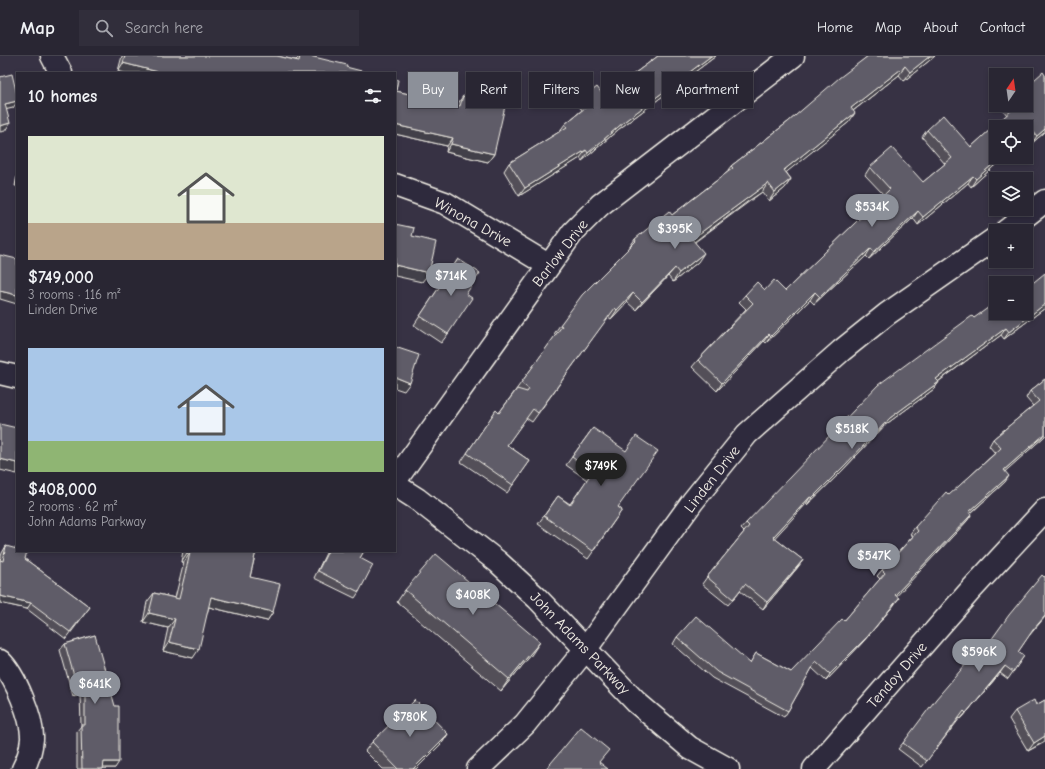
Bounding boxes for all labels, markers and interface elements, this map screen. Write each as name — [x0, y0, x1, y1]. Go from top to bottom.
search box — [79, 10, 359, 46]
text: Map — [20, 17, 55, 39]
icon: search — [93, 17, 115, 39]
text: Search here — [125, 19, 203, 37]
text: Home — [817, 19, 853, 36]
text: Map — [875, 19, 901, 36]
text: About — [923, 19, 958, 36]
text: Contact — [980, 19, 1025, 36]
north arrow — [989, 68, 1033, 112]
map controls — [989, 68, 1033, 320]
chip: Buy — [408, 72, 458, 108]
chip: Rent — [466, 72, 521, 108]
chip: Filters — [529, 72, 593, 108]
chip: New — [601, 72, 654, 108]
chip: Apartment — [662, 72, 753, 108]
icon: filters — [362, 85, 384, 107]
text: 10 homes — [28, 87, 97, 106]
button: locate — [989, 120, 1033, 164]
icon: home — [170, 162, 242, 234]
button: layers — [989, 172, 1033, 216]
street label: Winona Drive — [431, 193, 515, 251]
pin: $534K — [844, 194, 900, 228]
text: $534K — [855, 199, 889, 214]
street label: Barlow Drive — [528, 215, 592, 290]
pin: $395K — [647, 216, 703, 250]
text: $395K — [657, 221, 693, 236]
button: + — [989, 224, 1033, 268]
pin: $714K — [423, 263, 479, 297]
text: $749,000 — [28, 268, 94, 287]
text: $714K — [435, 268, 467, 283]
button: − — [989, 276, 1033, 320]
text: 3 rooms · 116 m² — [28, 287, 120, 302]
text: Linden Drive — [28, 302, 98, 317]
icon: home — [170, 374, 242, 446]
pin: $518K — [824, 416, 880, 450]
text: $518K — [835, 421, 869, 436]
street label: Linden Drive — [680, 441, 744, 516]
pin: $749K — [573, 453, 629, 487]
text: $749K — [585, 458, 617, 473]
text: $408,000 — [28, 480, 97, 499]
text: 2 rooms · 62 m² — [28, 499, 117, 514]
text: John Adams Parkway — [28, 514, 146, 529]
pin: $547K — [846, 543, 902, 577]
text: $547K — [857, 548, 891, 563]
pin: $408K — [445, 582, 501, 616]
text: $408K — [455, 587, 491, 602]
street label: John Adams Parkway — [526, 588, 634, 698]
street label: Tendoy Drive — [863, 638, 931, 712]
pin: $596K — [951, 639, 1007, 673]
text: $596K — [961, 644, 997, 659]
pin: $641K — [67, 671, 123, 705]
text: $641K — [78, 676, 112, 691]
pin: $780K — [382, 704, 438, 738]
text: $780K — [393, 709, 427, 724]

